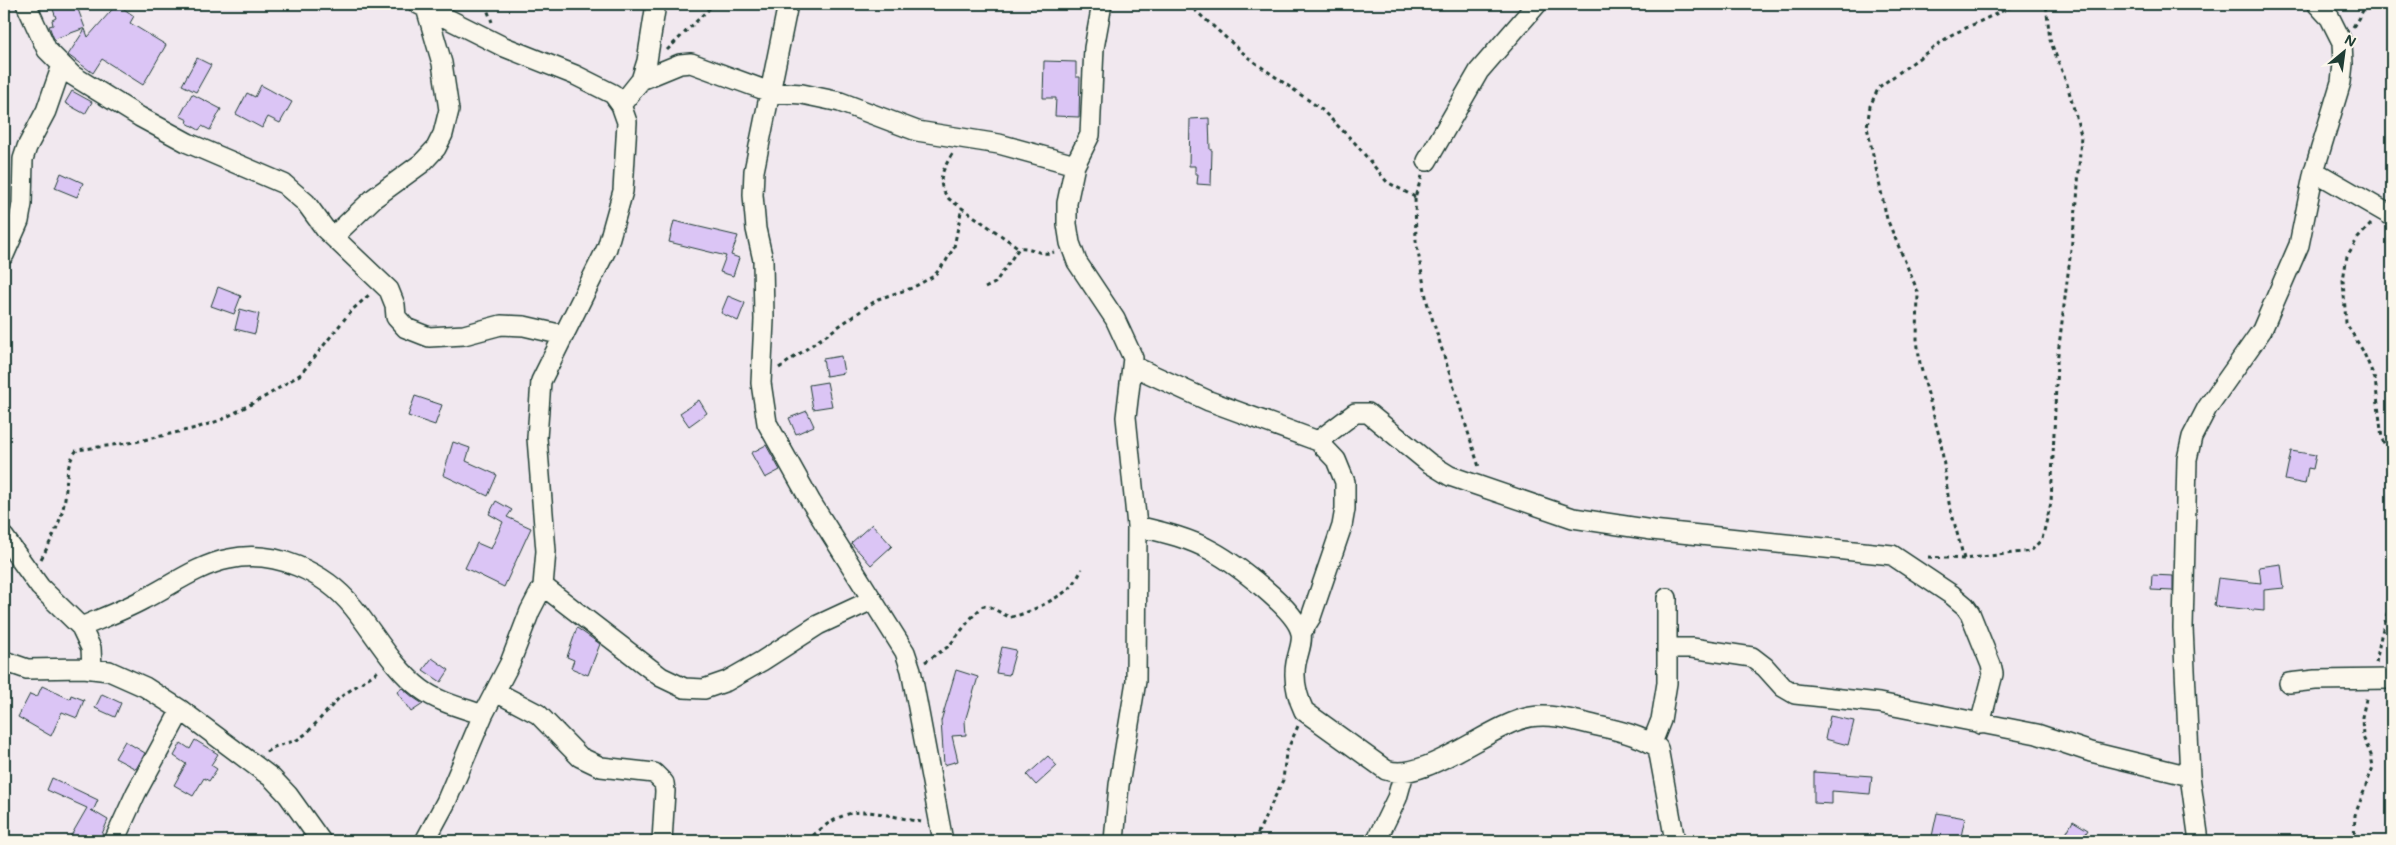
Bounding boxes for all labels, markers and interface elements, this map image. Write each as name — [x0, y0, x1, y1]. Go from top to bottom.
north arrow — [2318, 28, 2368, 78]
text: N — [2341, 29, 2360, 51]

